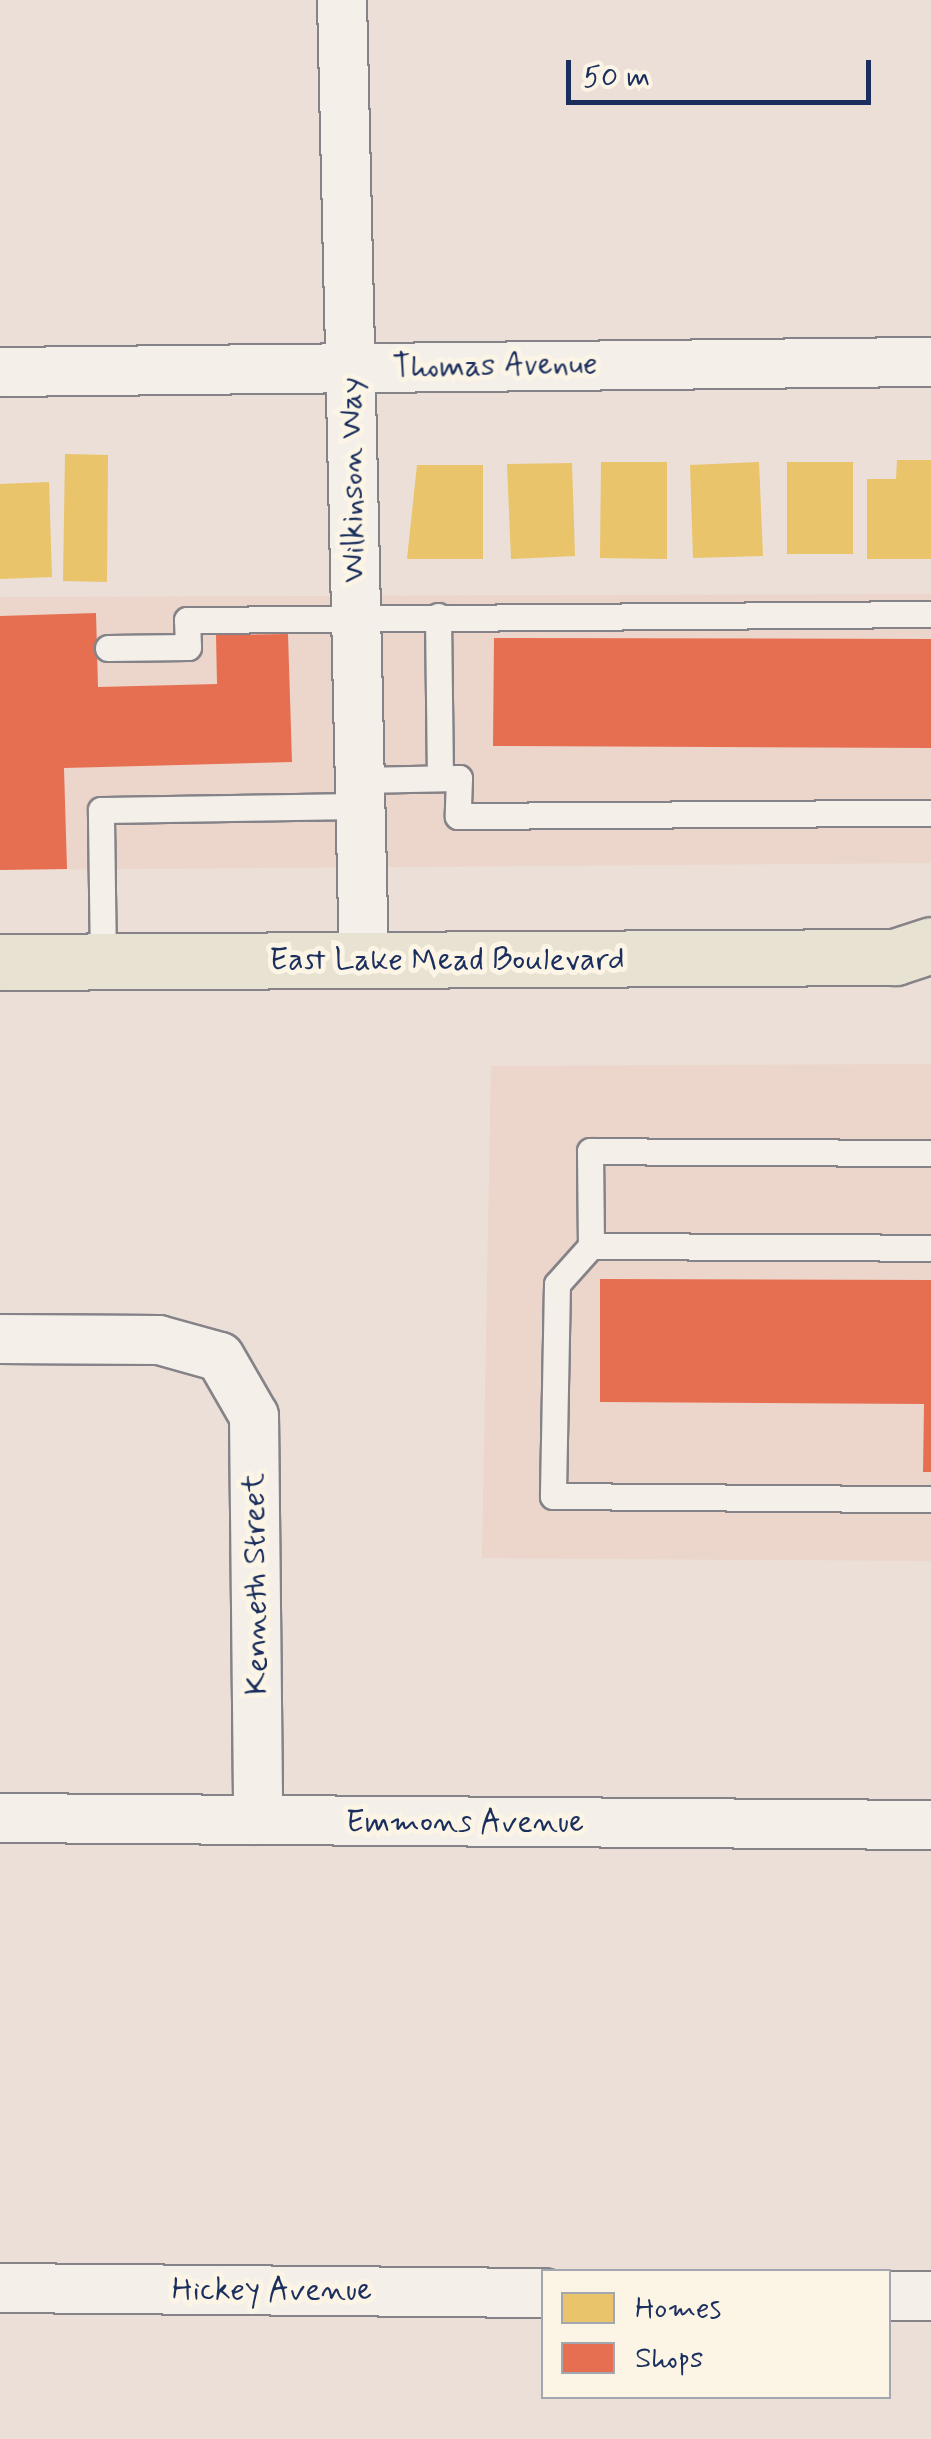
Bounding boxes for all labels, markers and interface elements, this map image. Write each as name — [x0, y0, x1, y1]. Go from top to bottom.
scale bar — [571, 40, 876, 102]
text: 50 m — [583, 58, 650, 97]
street label: Thomas Avenue — [389, 345, 601, 387]
street label: Wilkinson Way — [332, 377, 374, 583]
street label: East Lake Mead Boulevard — [270, 941, 624, 979]
street label: Kenneth Street — [235, 1473, 277, 1695]
street label: Emmons Avenue — [347, 1803, 583, 1841]
legend — [541, 2269, 891, 2399]
street label: Hickey Avenue — [173, 2271, 371, 2309]
text: Homes — [635, 2289, 721, 2328]
text: Shops — [635, 2339, 703, 2378]

